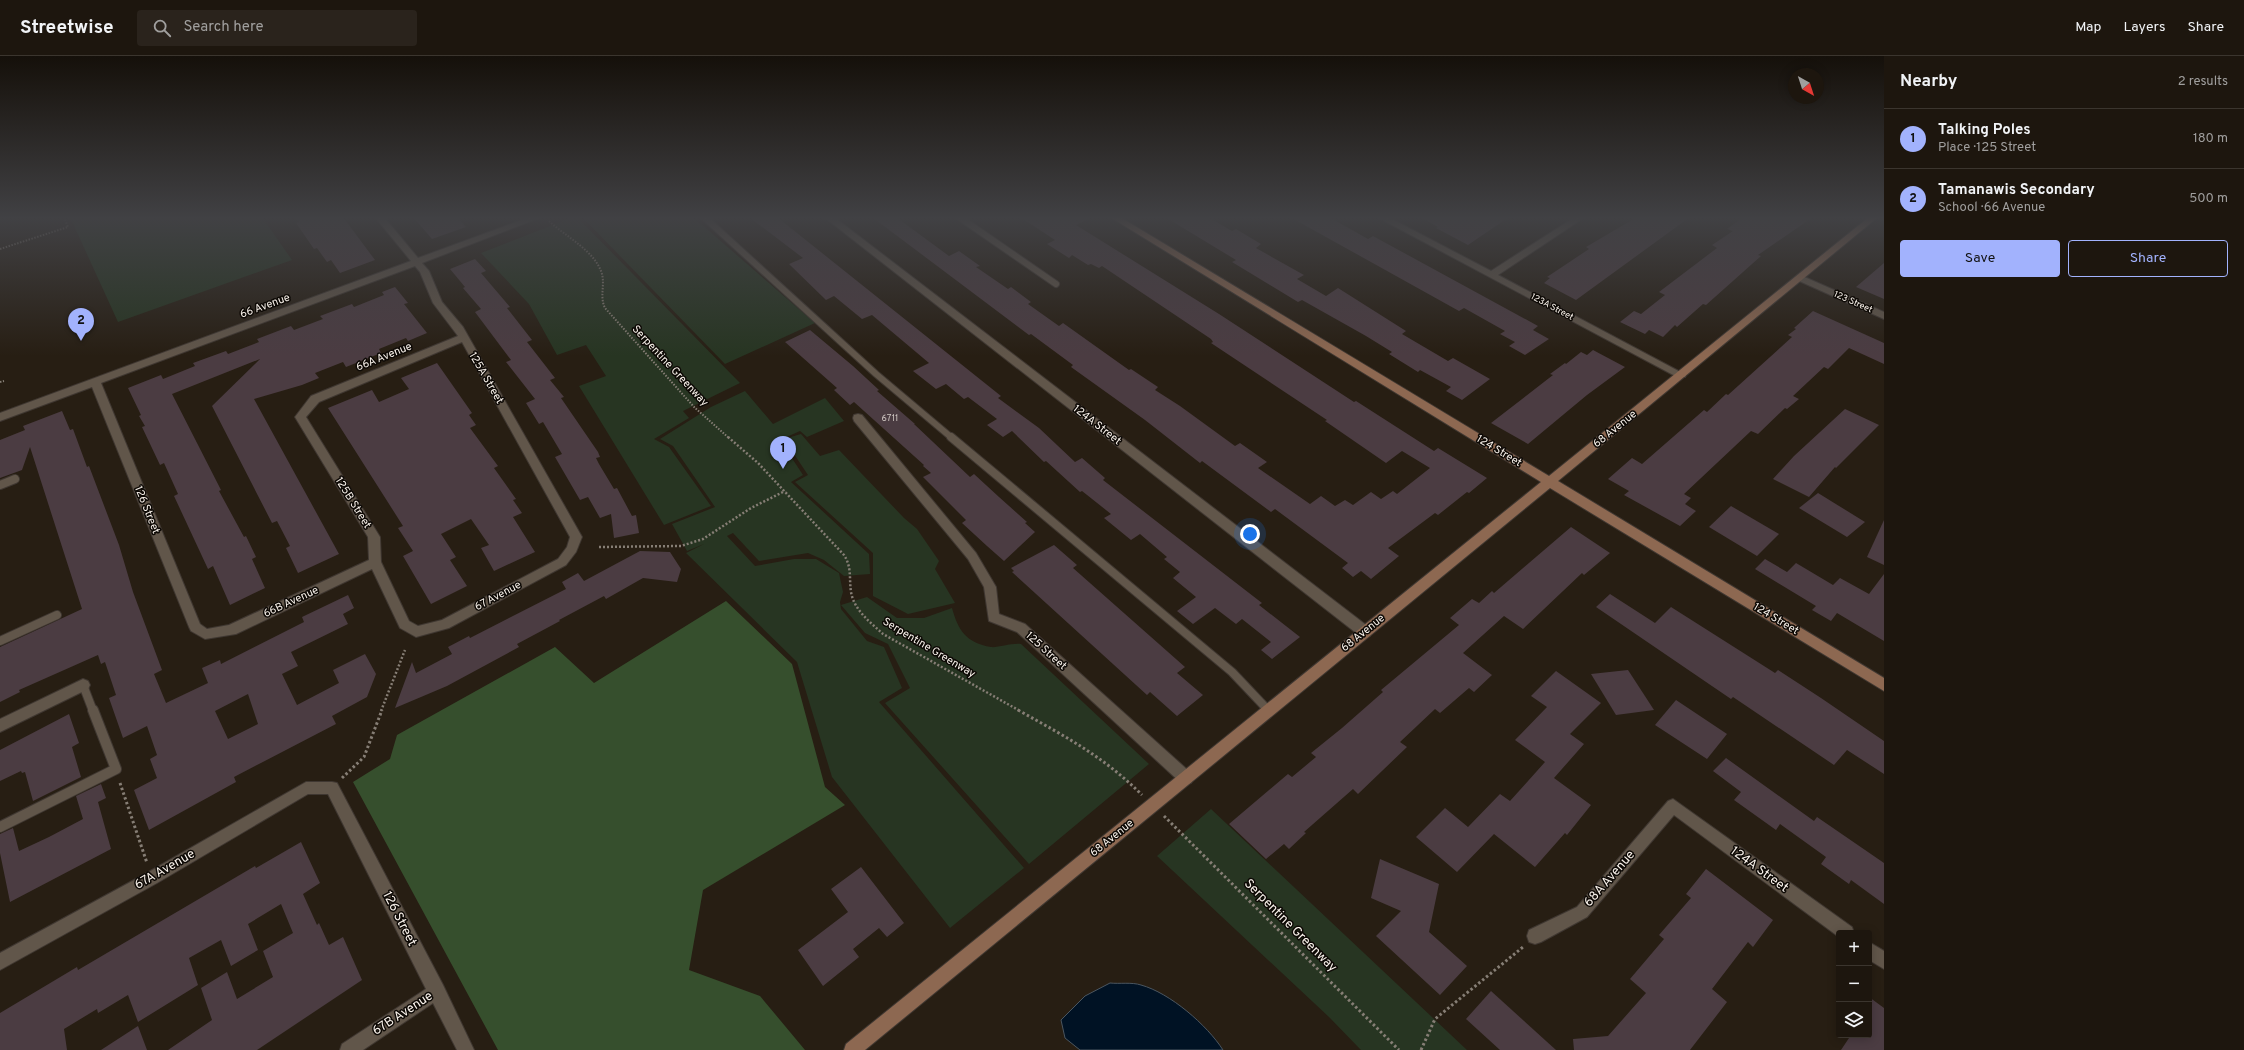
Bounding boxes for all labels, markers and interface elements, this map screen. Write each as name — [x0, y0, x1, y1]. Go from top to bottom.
search box — [137, 10, 417, 46]
text: Streetwise — [20, 16, 113, 40]
icon: search — [151, 17, 173, 39]
text: Search here — [183, 18, 264, 37]
text: Map — [2075, 19, 2101, 36]
text: Layers — [2123, 19, 2165, 36]
text: Share — [2187, 19, 2224, 36]
north arrow — [1788, 68, 1824, 104]
text: Nearby — [1900, 71, 1957, 93]
text: 2 results — [2178, 74, 2228, 90]
text: Talking Poles — [1938, 121, 2031, 140]
text: 1 — [1910, 131, 1916, 147]
text: 180 m — [2193, 131, 2228, 147]
text: Place · 125 Street — [1938, 140, 2036, 156]
text: Tamanawis Secondary — [1938, 181, 2095, 200]
text: 2 — [1909, 191, 1917, 207]
text: 500 m — [2189, 191, 2228, 207]
text: School · 66 Avenue — [1938, 200, 2045, 216]
button: Save — [1900, 240, 2060, 277]
button: Share — [2068, 240, 2228, 277]
street label: 123 Street — [1832, 289, 1874, 315]
street label: 66 Avenue — [238, 290, 292, 321]
street label: 123A Street — [1529, 291, 1575, 323]
pin: 2 — [68, 308, 94, 341]
street label: Serpentine Greenway — [629, 323, 711, 410]
street label: 66A Avenue — [354, 339, 414, 375]
street label: 125A Street — [466, 350, 506, 406]
street label: 124A Street — [1070, 402, 1124, 448]
street label: 68 Avenue — [1590, 407, 1640, 451]
house number: 6711 — [882, 413, 898, 424]
street label: 124 Street — [1474, 432, 1524, 470]
pin: 1 — [770, 436, 796, 469]
street label: 125B Street — [332, 475, 374, 531]
street label: 126 Street — [131, 484, 163, 536]
your location — [1240, 524, 1260, 544]
street label: 67 Avenue — [472, 578, 524, 614]
street label: 66B Avenue — [261, 583, 321, 621]
street label: 124 Street — [1751, 600, 1801, 638]
street label: 68 Avenue — [1338, 611, 1388, 655]
street label: Serpentine Greenway — [880, 615, 978, 681]
street label: 125 Street — [1023, 629, 1069, 673]
street label: 68 Avenue — [1087, 816, 1137, 860]
street label: 124A Street — [1727, 844, 1791, 896]
street label: 67A Avenue — [132, 846, 198, 894]
street label: 68A Avenue — [1581, 847, 1639, 911]
street label: Serpentine Greenway — [1240, 876, 1340, 976]
street label: 126 Street — [378, 889, 420, 949]
map controls — [1836, 930, 1872, 1038]
button: + — [1836, 930, 1872, 966]
button: − — [1836, 966, 1872, 1002]
street label: 67B Avenue — [370, 989, 436, 1039]
button: layers — [1836, 1002, 1872, 1038]

